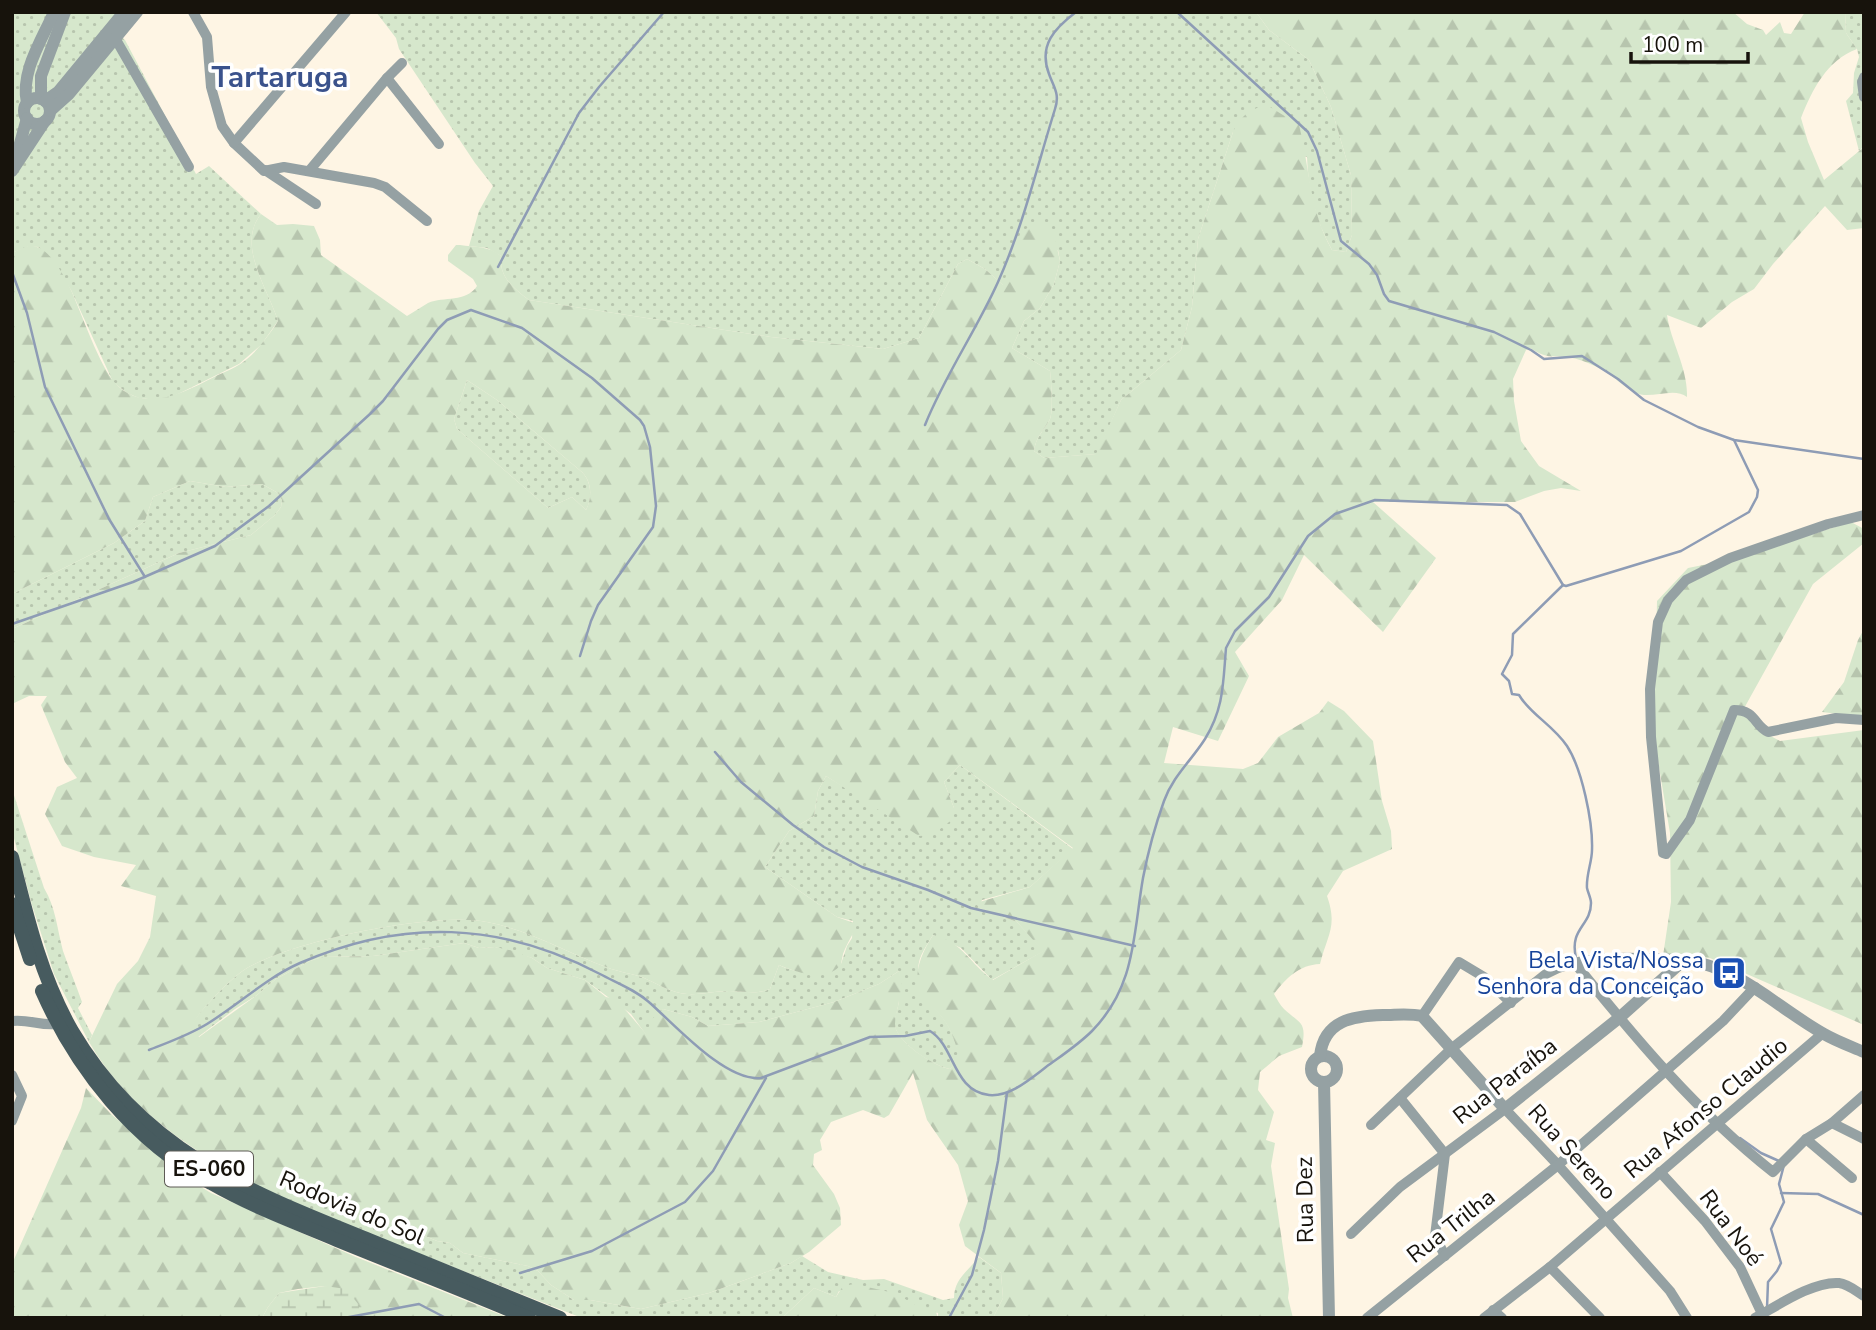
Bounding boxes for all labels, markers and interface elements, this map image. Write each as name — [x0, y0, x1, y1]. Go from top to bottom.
scale bar — [1631, 21, 1748, 65]
text: 100 m — [1642, 31, 1703, 59]
district label: Tartaruga — [212, 57, 348, 98]
place label: Bela Vista/Nossa Senhora da Conceição — [1477, 945, 1704, 1002]
bus stop icon: Bela Vista/Nossa Senhora da Conceição — [1710, 954, 1748, 992]
street label: Rua Afonso Claudio — [1618, 1030, 1794, 1186]
street label: Rua Paraíba — [1447, 1031, 1563, 1131]
street label: Rua Sereno — [1521, 1097, 1623, 1207]
road number: ES-060 — [165, 1152, 253, 1186]
street label: Rua Dez — [1289, 1157, 1321, 1243]
street label: Rodovia do Sol — [275, 1163, 430, 1253]
street label: Rua Trilha — [1400, 1182, 1502, 1270]
street label: Rua Noé — [1692, 1183, 1770, 1273]

